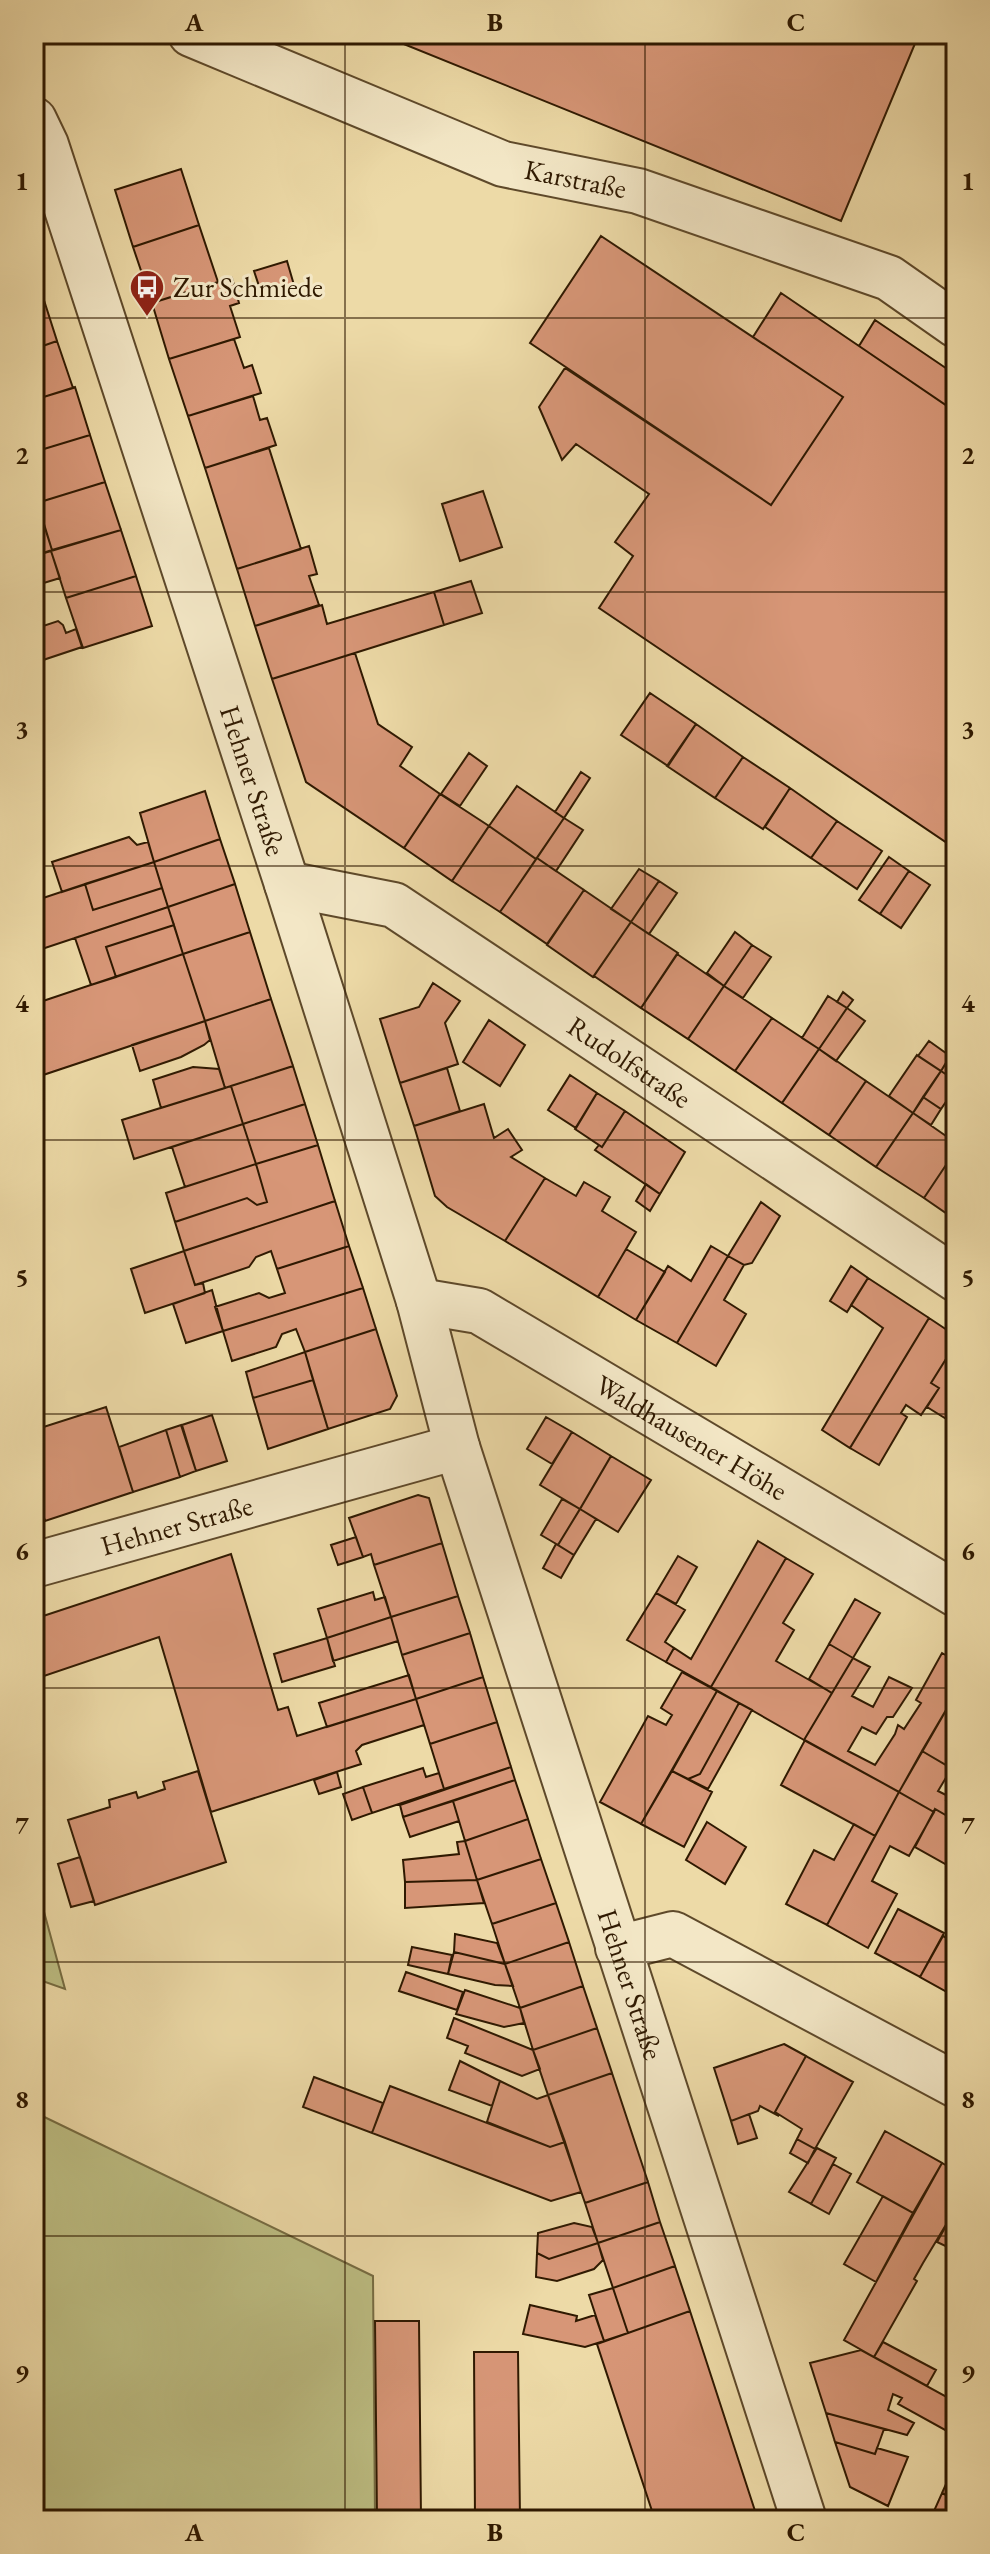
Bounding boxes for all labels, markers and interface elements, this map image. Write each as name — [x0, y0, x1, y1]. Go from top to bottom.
text: A — [184, 5, 204, 39]
text: B — [487, 5, 503, 39]
text: C — [787, 5, 805, 39]
street label: Karstraße — [522, 151, 630, 206]
text: 1 — [15, 164, 29, 198]
text: 1 — [961, 164, 975, 198]
bus stop icon: Zur Schmiede — [128, 268, 166, 318]
place label: Zur Schmiede — [173, 269, 323, 305]
text: 2 — [15, 438, 29, 472]
text: 2 — [961, 438, 975, 472]
street label: Hehner Straße — [212, 701, 295, 860]
text: 3 — [15, 712, 29, 746]
text: 3 — [961, 712, 975, 746]
text: 4 — [15, 986, 29, 1020]
text: 4 — [961, 986, 975, 1020]
street label: Rudolfstraße — [561, 1008, 698, 1116]
text: 5 — [15, 1260, 29, 1294]
text: 5 — [961, 1260, 975, 1294]
street label: Waldhausener Höhe — [589, 1366, 794, 1508]
street label: Hehner Straße — [97, 1487, 257, 1564]
text: 6 — [15, 1534, 29, 1568]
text: 6 — [961, 1534, 975, 1568]
text: 7 — [15, 1808, 29, 1842]
text: 7 — [961, 1808, 975, 1842]
street label: Hehner Straße — [590, 1904, 672, 2064]
text: 8 — [15, 2082, 29, 2116]
text: 8 — [961, 2082, 975, 2116]
text: 9 — [15, 2356, 29, 2390]
text: 9 — [961, 2356, 975, 2390]
text: A — [184, 2515, 204, 2549]
text: B — [487, 2515, 503, 2549]
text: C — [787, 2515, 805, 2549]

